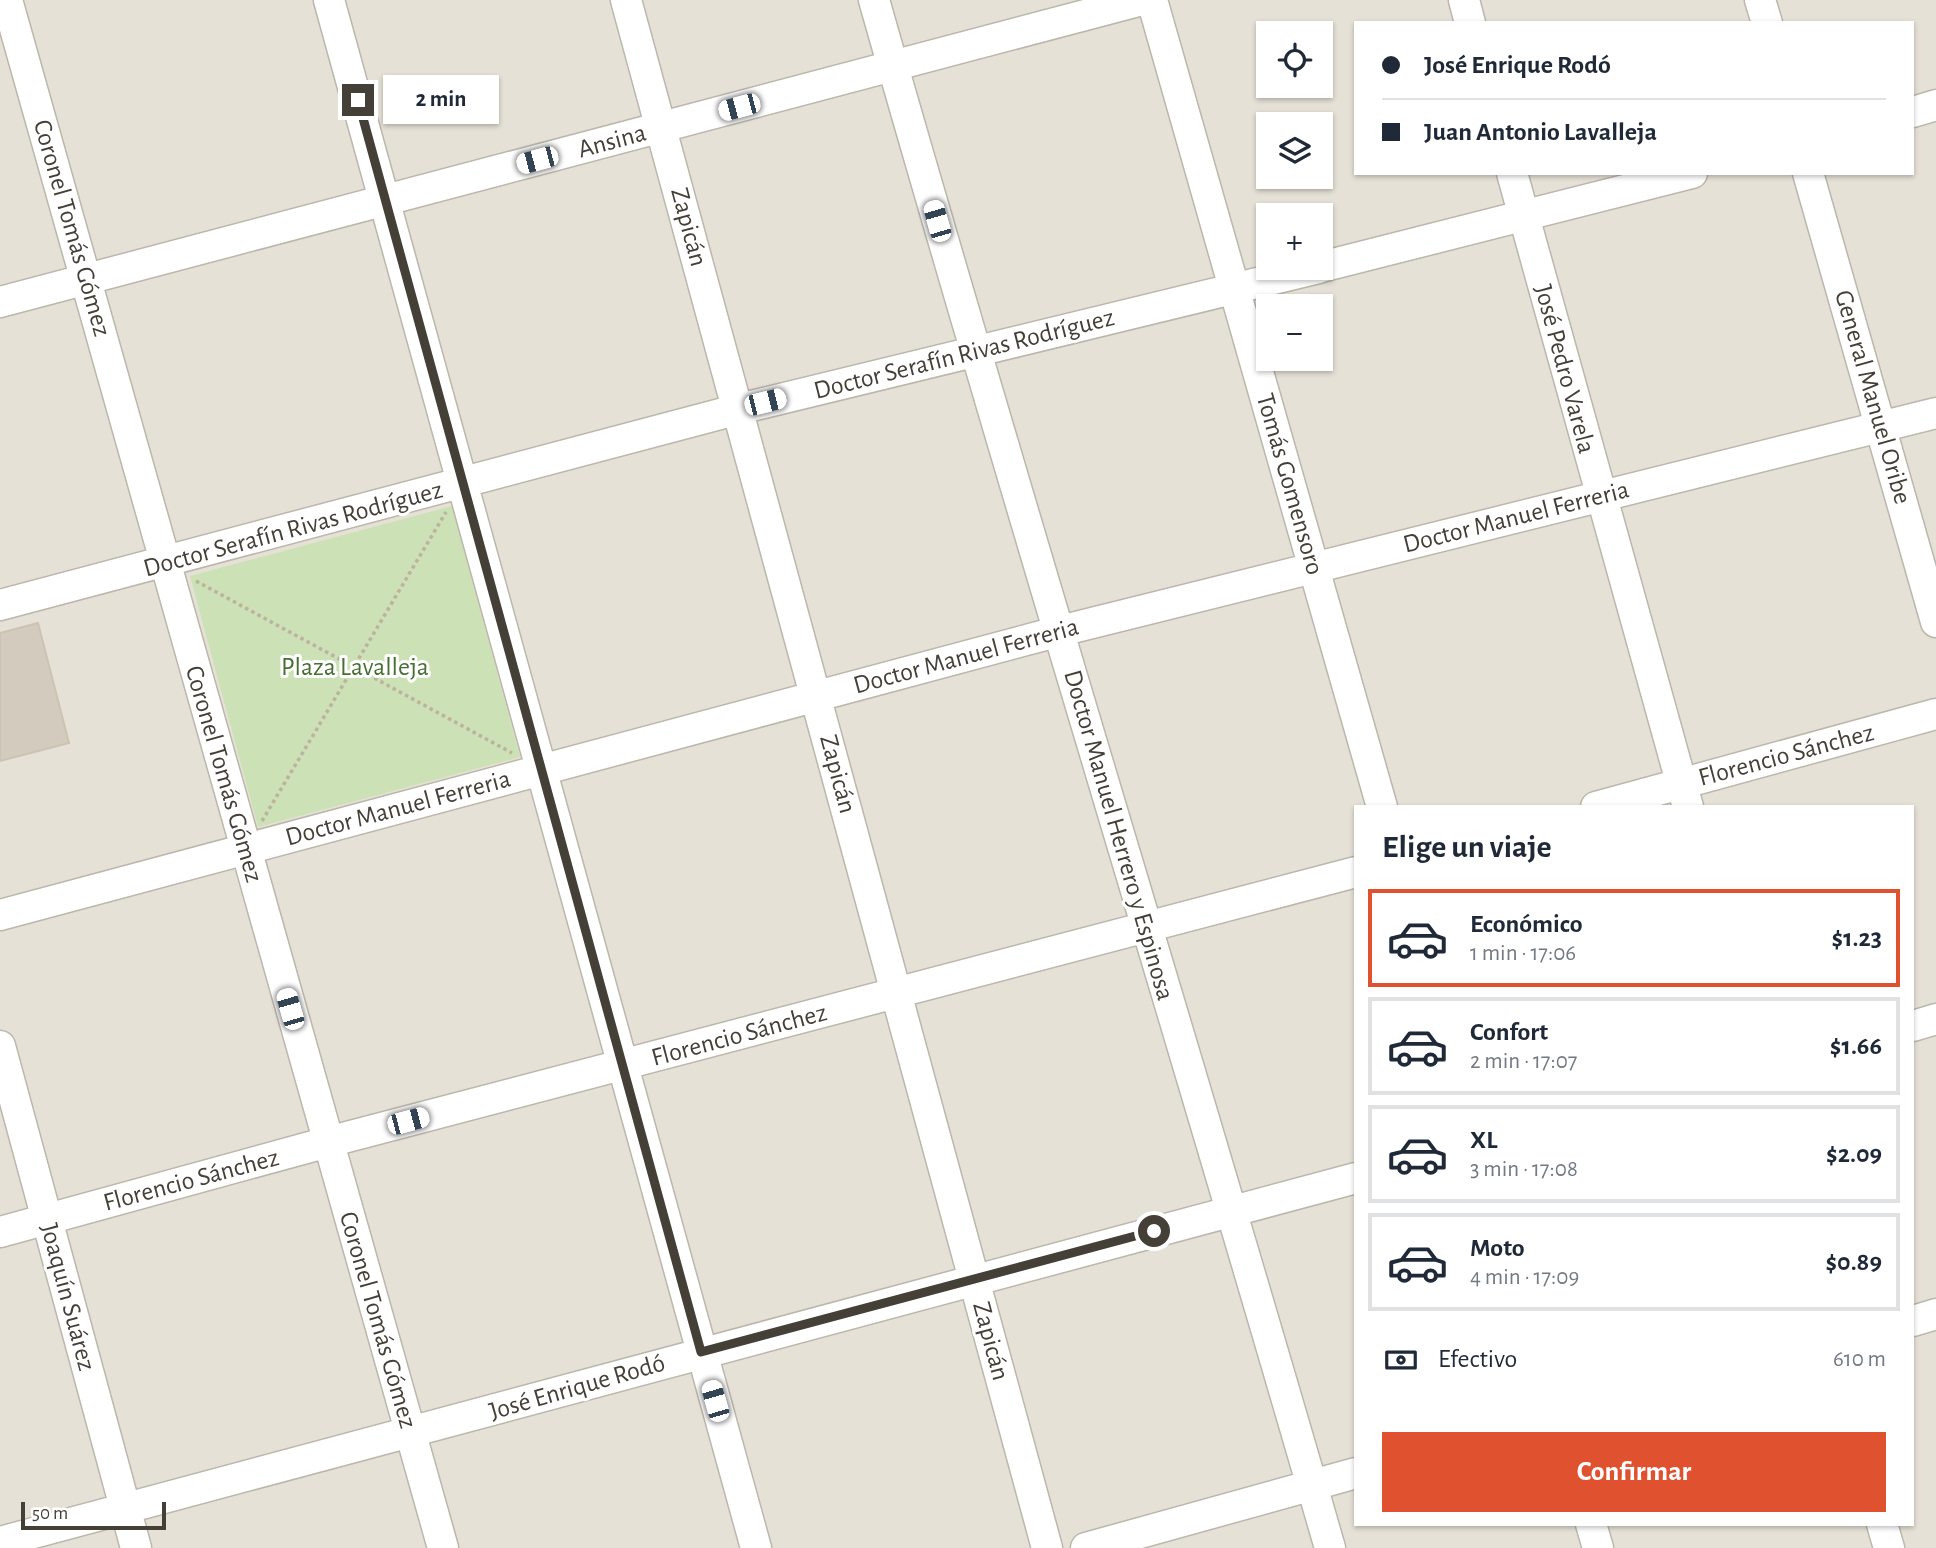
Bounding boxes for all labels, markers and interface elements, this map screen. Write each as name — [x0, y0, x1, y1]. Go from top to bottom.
map controls — [1256, 21, 1333, 371]
button: locate — [1256, 21, 1333, 98]
text: José Enrique Rodó — [1424, 52, 1611, 78]
callout: 2 min — [382, 76, 498, 124]
route end — [342, 84, 374, 116]
text: 2 min — [415, 88, 467, 111]
car — [716, 91, 763, 123]
button: layers — [1256, 112, 1333, 189]
street label: Coronel Tomás Gómez — [29, 117, 115, 339]
street label: Ansina — [575, 119, 649, 163]
text: Juan Antonio Lavalleja — [1424, 119, 1657, 145]
car — [514, 144, 561, 176]
street label: Zapicán — [666, 185, 712, 269]
car — [922, 198, 953, 244]
button: + — [1256, 203, 1333, 280]
street label: José Pedro Varela — [1530, 282, 1600, 456]
street label: General Manuel Oribe — [1830, 287, 1916, 507]
button: − — [1256, 294, 1333, 371]
street label: Doctor Serafín Rivas Rodríguez — [811, 304, 1117, 404]
car — [743, 387, 788, 417]
street label: Tomás Gomensoro — [1252, 390, 1328, 578]
street label: Doctor Manuel Ferreria — [1400, 476, 1632, 558]
street label: Doctor Serafín Rivas Rodríguez — [141, 477, 445, 581]
street label: Doctor Manuel Ferreria — [851, 613, 1081, 699]
park label: Plaza Lavalleja — [281, 654, 429, 680]
street label: Coronel Tomás Gómez — [181, 663, 267, 885]
street label: Doctor Manuel Herrero y Espinosa — [1059, 667, 1179, 1003]
street label: Florencio Sánchez — [1695, 719, 1877, 791]
street label: Zapicán — [815, 732, 861, 816]
street label: Doctor Manuel Ferreria — [283, 765, 513, 851]
text: Elige un viaje — [1382, 831, 1552, 863]
icon: car — [1386, 907, 1449, 970]
text: Económico — [1470, 911, 1583, 937]
text: $1.23 — [1832, 925, 1882, 951]
text: 1 min · 17:06 — [1470, 942, 1576, 965]
car — [275, 986, 306, 1032]
street label: Florencio Sánchez — [648, 999, 830, 1071]
icon: car — [1386, 1015, 1449, 1078]
text: Confort — [1470, 1019, 1548, 1045]
text: $1.66 — [1830, 1033, 1882, 1059]
text: 2 min · 17:07 — [1470, 1050, 1577, 1073]
car — [385, 1105, 432, 1137]
icon: car — [1386, 1123, 1449, 1186]
text: XL — [1470, 1127, 1497, 1153]
text: $2.09 — [1826, 1141, 1882, 1167]
street label: Florencio Sánchez — [100, 1144, 282, 1216]
text: 3 min · 17:08 — [1470, 1158, 1578, 1181]
street label: Coronel Tomás Gómez — [335, 1209, 421, 1431]
route start — [1138, 1215, 1170, 1247]
street label: Joaquín Suárez — [36, 1221, 100, 1373]
icon: car — [1386, 1231, 1449, 1294]
text: Moto — [1470, 1235, 1525, 1261]
text: $0.89 — [1825, 1249, 1882, 1275]
text: 4 min · 17:09 — [1470, 1266, 1579, 1289]
street label: Zapicán — [968, 1299, 1014, 1383]
icon: cash — [1382, 1341, 1420, 1379]
text: Efectivo — [1438, 1346, 1517, 1372]
text: 610 m — [1833, 1348, 1886, 1371]
street label: José Enrique Rodó — [486, 1349, 668, 1425]
car — [700, 1378, 731, 1424]
button: Confirmar — [1382, 1432, 1886, 1512]
scale bar — [21, 1499, 166, 1531]
text: 50 m — [32, 1504, 68, 1523]

